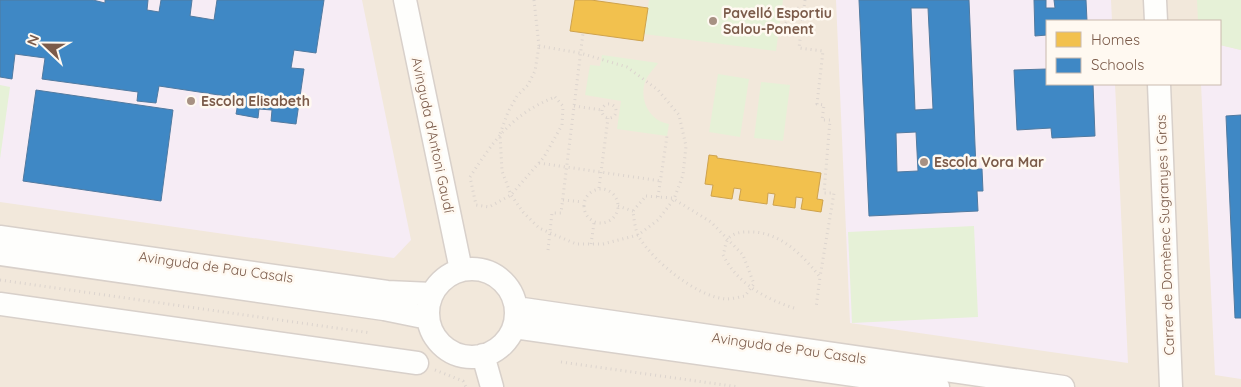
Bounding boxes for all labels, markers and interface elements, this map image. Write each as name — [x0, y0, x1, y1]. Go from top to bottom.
place label: Pavelló Esportiu Salou-Ponent — [723, 4, 832, 38]
marker: Pavelló Esportiu Salou-Ponent — [707, 15, 719, 27]
north arrow — [20, 20, 70, 70]
legend — [1046, 20, 1221, 85]
text: Homes — [1091, 30, 1140, 49]
text: N — [23, 32, 43, 48]
text: Schools — [1091, 55, 1144, 74]
street label: Avinguda d'Antoni Gaudí — [408, 56, 458, 214]
place label: Escola Elisabeth — [201, 92, 310, 110]
marker: Escola Elisabeth — [185, 95, 197, 107]
street label: Carrer de Domènec Sugranyes i Gras — [1152, 114, 1178, 356]
place label: Escola Vora Mar — [934, 153, 1044, 171]
marker: Escola Vora Mar — [918, 156, 930, 168]
street label: Avinguda de Pau Casals — [138, 247, 294, 287]
street label: Avinguda de Pau Casals — [711, 328, 867, 368]

